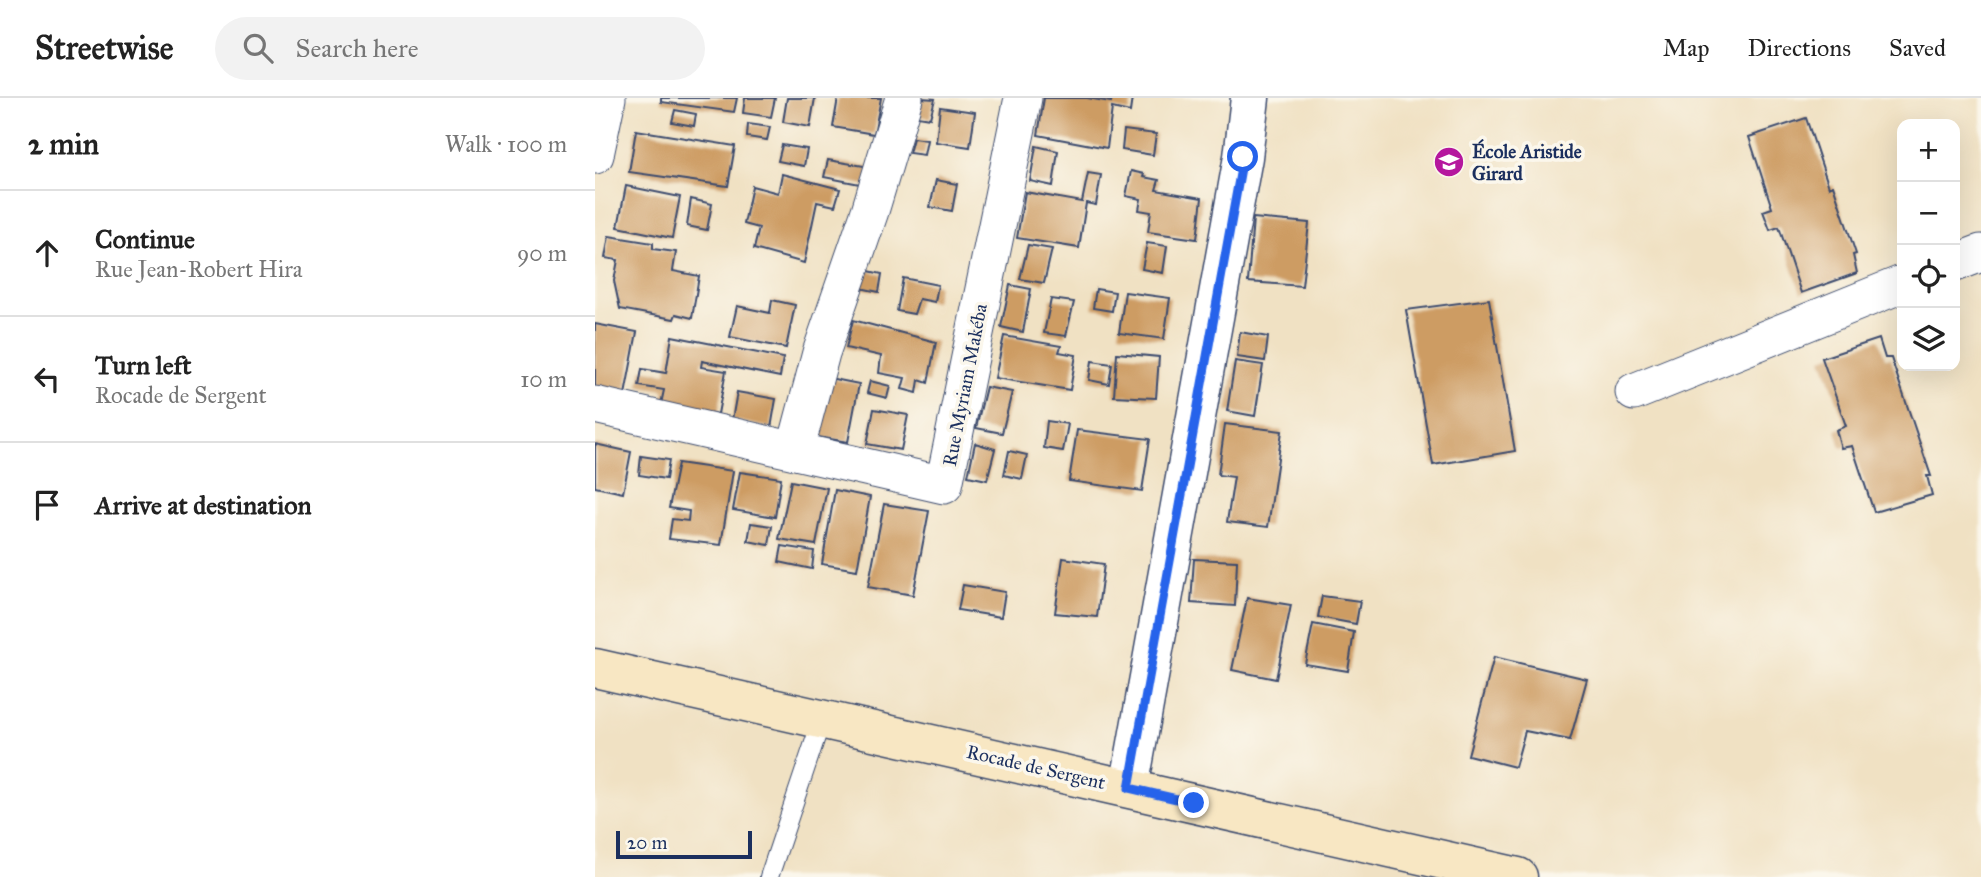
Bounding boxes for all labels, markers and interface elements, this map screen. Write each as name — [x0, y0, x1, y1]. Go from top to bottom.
search box — [215, 17, 705, 80]
text: Streetwise — [35, 28, 173, 68]
icon: search — [239, 29, 277, 67]
text: Search here — [295, 32, 418, 64]
text: Map — [1663, 33, 1710, 63]
text: Directions — [1748, 33, 1851, 63]
text: Saved — [1889, 33, 1946, 63]
map controls — [1897, 119, 1960, 371]
button: + — [1897, 119, 1960, 182]
text: 2 min — [28, 126, 99, 162]
text: Walk · 100 m — [445, 130, 567, 158]
place label: École Aristide Girard — [1472, 138, 1582, 185]
route start — [1227, 141, 1258, 172]
school or university icon: École Aristide Girard — [1432, 145, 1466, 179]
button: − — [1897, 182, 1960, 245]
text: Continue — [95, 223, 195, 255]
icon: ahead — [28, 234, 66, 272]
text: 90 m — [517, 239, 567, 267]
button: locate — [1897, 245, 1960, 308]
text: Rue Jean-Robert Hira — [95, 255, 303, 283]
street label: Rue Myriam Makéba — [938, 301, 992, 468]
button: layers — [1897, 308, 1960, 371]
text: Turn left — [95, 349, 191, 381]
icon: left — [28, 360, 66, 398]
text: 10 m — [520, 365, 567, 393]
text: Rocade de Sergent — [95, 381, 267, 409]
icon: arrive — [28, 486, 66, 524]
text: Arrive at destination — [95, 489, 312, 521]
street label: Rocade de Sergent — [964, 740, 1108, 795]
route end — [1178, 787, 1209, 818]
scale bar — [616, 828, 753, 860]
text: 20 m — [627, 831, 668, 854]

